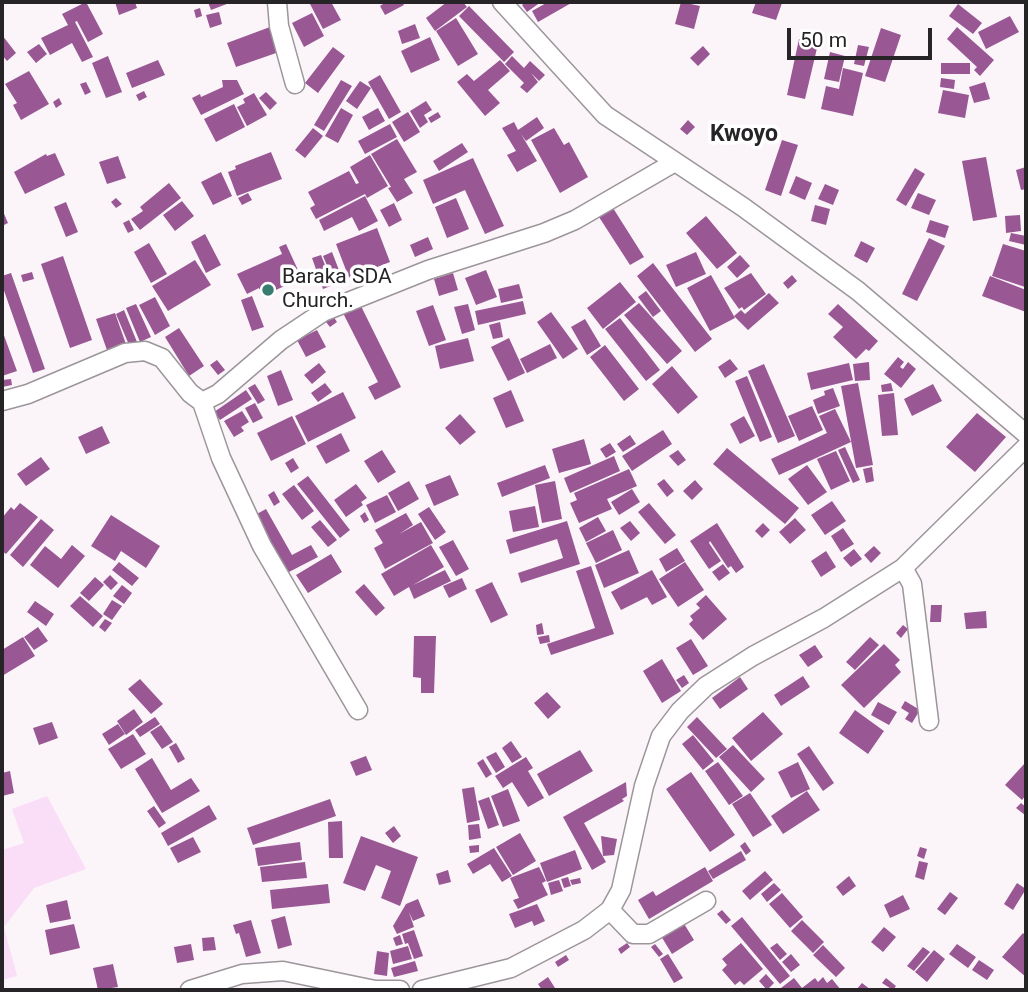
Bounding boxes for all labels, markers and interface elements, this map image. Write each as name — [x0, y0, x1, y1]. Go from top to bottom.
scale bar — [790, 14, 935, 58]
text: 50 m — [800, 28, 847, 52]
district label: Kwoyo — [710, 121, 778, 149]
place label: Baraka SDA Church. — [282, 265, 392, 315]
marker: Baraka SDA Church. — [260, 282, 276, 298]

